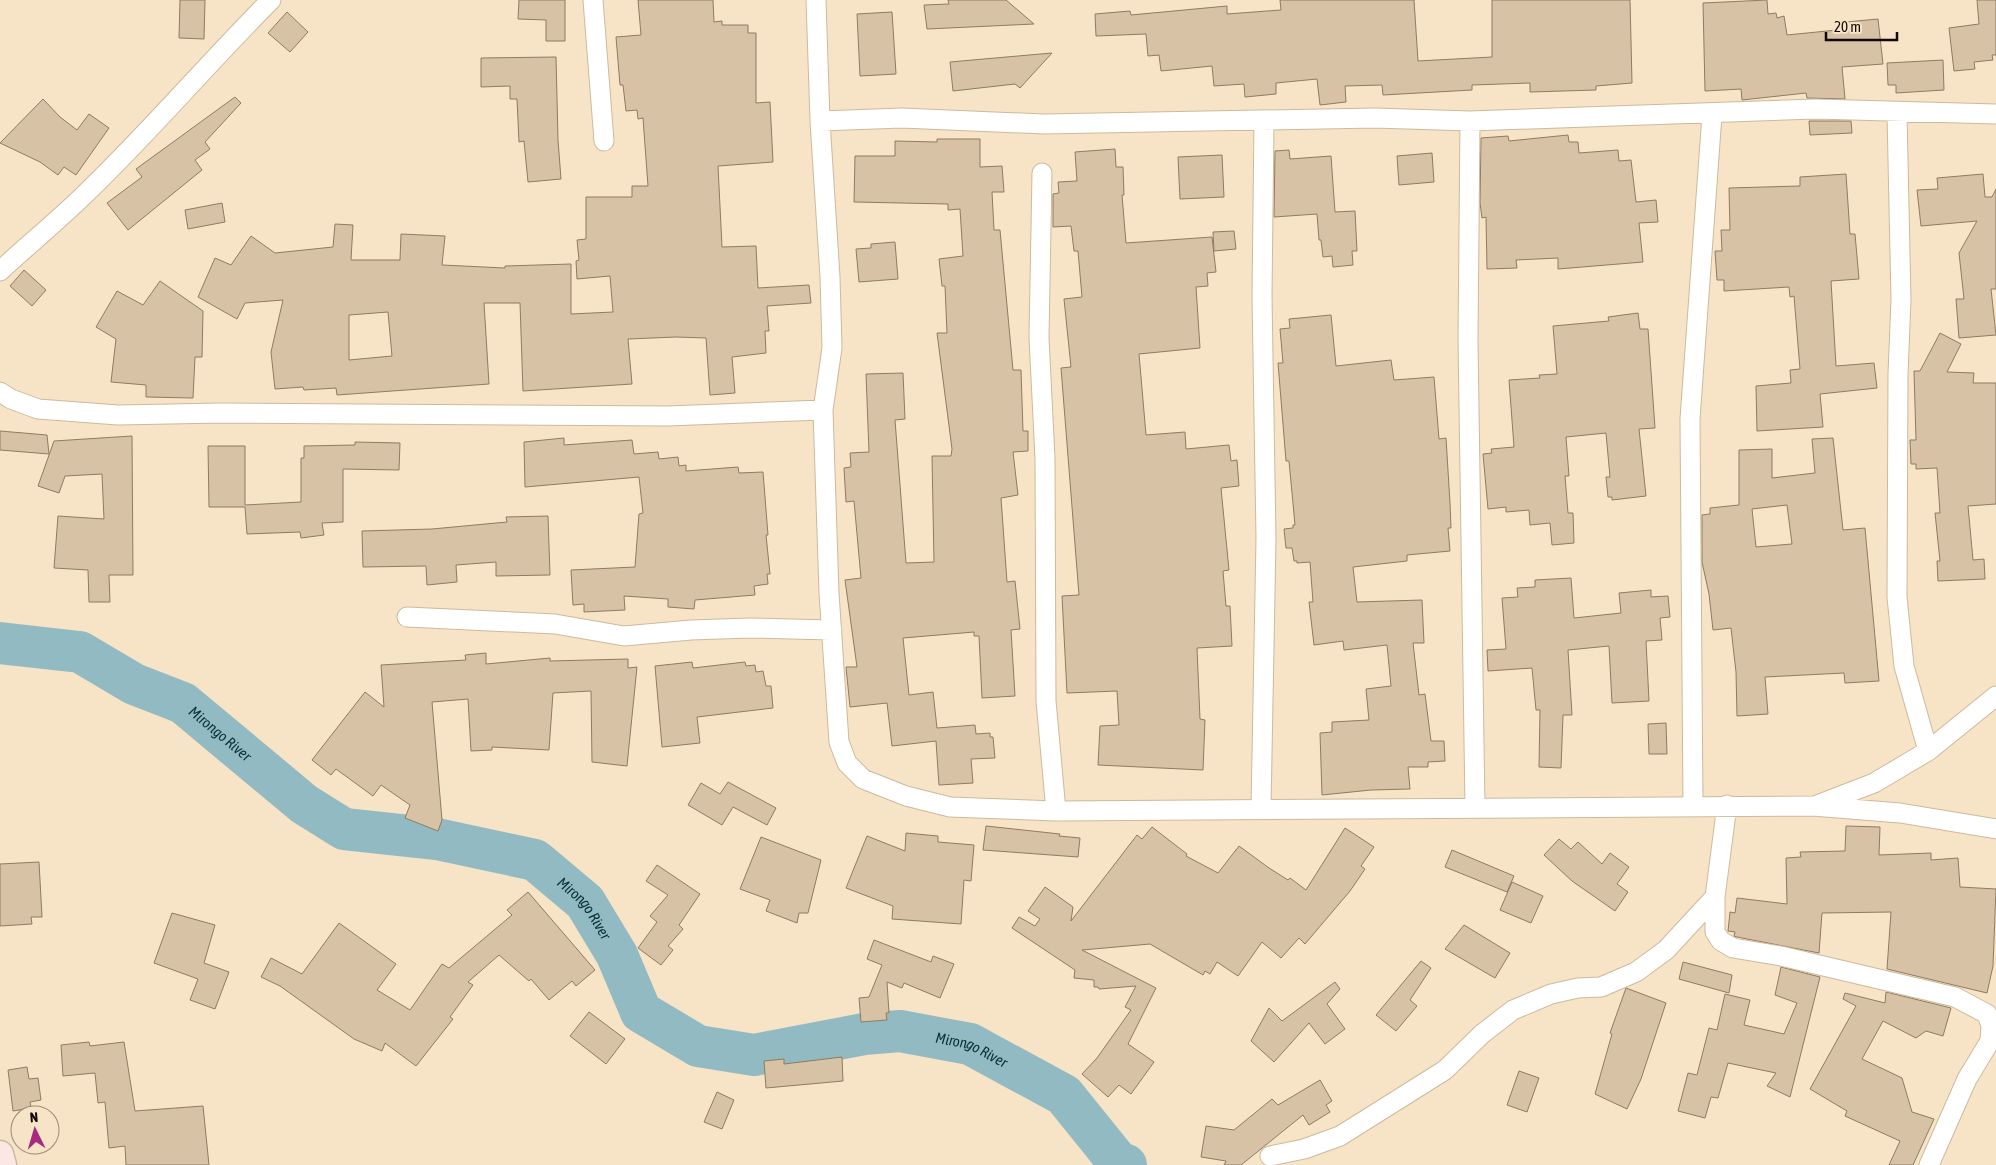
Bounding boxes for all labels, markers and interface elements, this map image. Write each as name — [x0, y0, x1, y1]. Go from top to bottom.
scale bar — [1826, 10, 1897, 42]
text: 20 m — [1834, 18, 1861, 35]
water label: Mirongo River — [186, 703, 255, 765]
water label: Mirongo River — [554, 873, 615, 943]
water label: Mirongo River — [934, 1029, 1011, 1071]
north arrow — [10, 1105, 60, 1155]
text: N — [29, 1109, 39, 1125]

